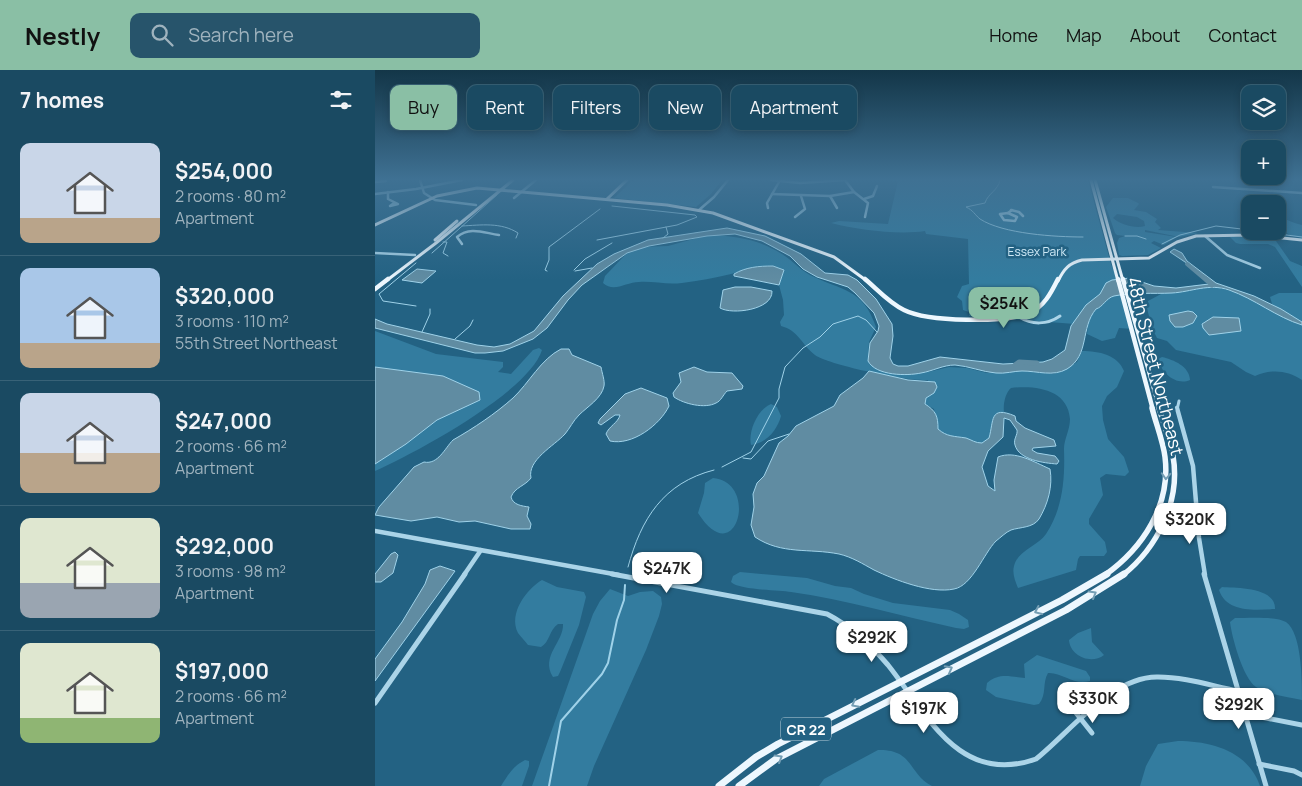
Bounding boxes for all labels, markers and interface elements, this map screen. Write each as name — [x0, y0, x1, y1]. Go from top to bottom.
search box — [130, 13, 480, 58]
text: Nestly — [25, 19, 100, 52]
icon: search — [148, 21, 176, 49]
text: Search here — [188, 22, 294, 48]
text: Home — [989, 23, 1038, 47]
text: Map — [1066, 23, 1102, 47]
text: About — [1130, 23, 1180, 47]
text: Contact — [1208, 23, 1277, 47]
chip: Buy — [390, 85, 457, 130]
chip: Rent — [467, 85, 543, 130]
chip: Filters — [553, 85, 639, 130]
chip: New — [649, 85, 721, 130]
chip: Apartment — [731, 85, 857, 130]
map controls — [1241, 85, 1286, 240]
button: layers — [1241, 85, 1286, 130]
text: 7 homes — [20, 86, 104, 114]
icon: filters — [327, 86, 355, 114]
button: + — [1241, 140, 1286, 185]
text: $254,000 — [175, 157, 273, 185]
icon: home — [60, 163, 120, 223]
text: 2 rooms · 80 m² — [175, 185, 286, 207]
button: − — [1241, 195, 1286, 240]
text: Apartment — [175, 207, 254, 229]
park label: Essex Park — [1008, 243, 1067, 260]
street label: 48th Street Northeast — [1122, 274, 1190, 458]
text: $320,000 — [175, 282, 275, 310]
pin: $254K — [969, 286, 1039, 329]
icon: home — [60, 288, 120, 348]
text: $254K — [979, 292, 1029, 314]
text: 3 rooms · 110 m² — [175, 310, 289, 332]
text: 55th Street Northeast — [175, 332, 338, 354]
text: $247,000 — [175, 407, 272, 435]
icon: home — [60, 413, 120, 473]
text: 2 rooms · 66 m² — [175, 435, 287, 457]
text: Apartment — [175, 457, 254, 479]
one-way arrow — [1161, 472, 1171, 480]
pin: $320K — [1155, 502, 1225, 545]
text: $320K — [1165, 508, 1215, 530]
text: $292,000 — [175, 532, 274, 560]
icon: home — [60, 538, 120, 598]
pin: $247K — [632, 552, 702, 594]
text: $247K — [643, 557, 691, 579]
text: 3 rooms · 98 m² — [175, 560, 286, 582]
text: Apartment — [175, 582, 254, 604]
one-way arrow — [1087, 590, 1096, 600]
one-way arrow — [1034, 605, 1043, 615]
pin: $292K — [837, 620, 907, 663]
text: $292K — [847, 626, 897, 648]
text: $197,000 — [175, 657, 269, 685]
icon: home — [60, 663, 120, 723]
one-way arrow — [944, 665, 953, 675]
pin: $330K — [1058, 682, 1128, 724]
text: 2 rooms · 66 m² — [175, 685, 287, 707]
text: $330K — [1068, 687, 1118, 709]
pin: $292K — [1204, 688, 1274, 730]
pin: $197K — [889, 692, 959, 734]
text: $292K — [1214, 693, 1264, 715]
text: $197K — [901, 697, 947, 719]
one-way arrow — [852, 698, 861, 708]
text: Apartment — [175, 707, 254, 729]
road number: CR 22 — [781, 718, 831, 741]
one-way arrow — [774, 754, 783, 764]

